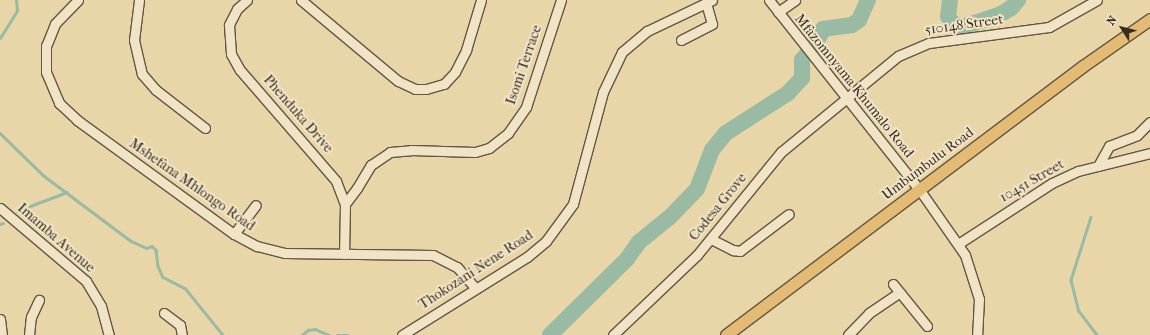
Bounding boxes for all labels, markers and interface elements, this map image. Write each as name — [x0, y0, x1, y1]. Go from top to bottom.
north arrow — [1102, 8, 1142, 48]
street label: Mfazomnyama Khumalo Road — [791, 11, 917, 161]
street label: 510148 Street — [924, 11, 1004, 39]
text: N — [1104, 13, 1120, 28]
street label: Isomi Terrace — [503, 23, 545, 107]
street label: Phenduka Drive — [260, 72, 336, 156]
street label: Umbumbulu Road — [879, 124, 977, 204]
street label: Mshefana Mhlongo Road — [126, 135, 258, 235]
street label: 10451 Street — [997, 156, 1067, 206]
street label: Codesa Grove — [686, 170, 750, 244]
street label: Imamba Avenue — [14, 200, 98, 276]
street label: Thokozani Nene Road — [416, 227, 536, 313]

